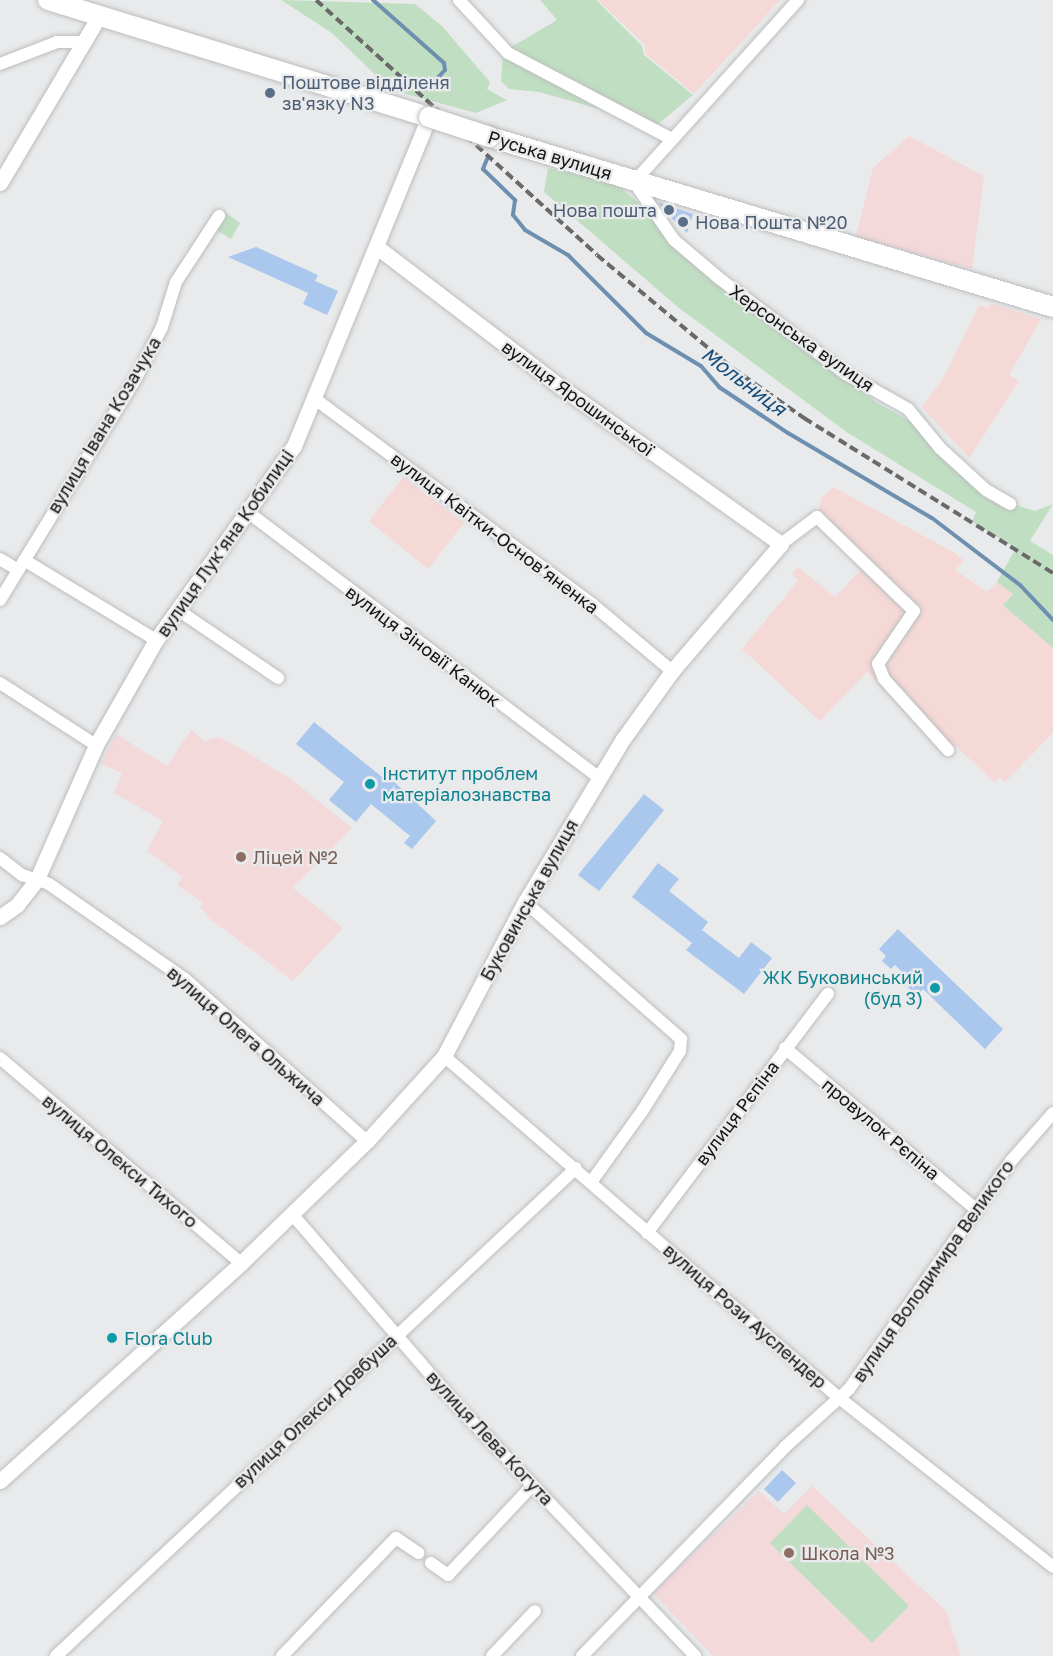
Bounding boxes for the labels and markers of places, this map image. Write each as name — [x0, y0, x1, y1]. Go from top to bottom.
place label: Поштове відділеня зв'язку N3 — [282, 72, 450, 115]
marker: Поштове відділеня зв'язку N3 — [263, 86, 277, 100]
place label: Нова пошта — [553, 199, 657, 221]
marker: Нова пошта — [662, 203, 676, 217]
place label: Нова Пошта №20 — [695, 211, 848, 233]
marker: Нова Пошта №20 — [676, 215, 690, 229]
place label: Інститут проблем матеріалознавства — [382, 763, 551, 806]
marker: Інститут проблем матеріалознавства — [363, 777, 377, 791]
place label: Ліцей №2 — [253, 846, 338, 868]
marker: Ліцей №2 — [234, 850, 248, 864]
place label: ЖК Буковинський (буд 3) — [763, 967, 923, 1010]
marker: ЖК Буковинський (буд 3) — [928, 981, 942, 995]
place label: Flora Club — [124, 1327, 213, 1349]
marker: Flora Club — [105, 1331, 119, 1345]
place label: Школа №3 — [801, 1542, 895, 1564]
marker: Школа №3 — [782, 1546, 796, 1560]

